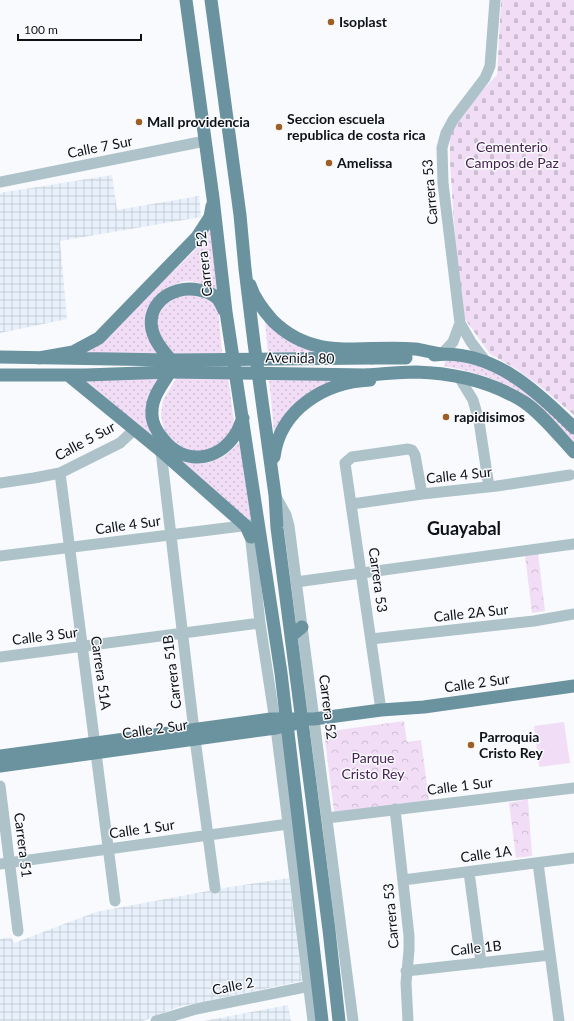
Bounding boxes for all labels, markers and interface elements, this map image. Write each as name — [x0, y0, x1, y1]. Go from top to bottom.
place label: Isoplast — [339, 13, 388, 30]
scale bar — [18, 16, 141, 42]
marker: Isoplast — [326, 17, 336, 27]
text: 100 m — [24, 22, 58, 37]
place label: Seccion escuela republica de costa rica — [287, 110, 426, 143]
place label: Mall providencia — [147, 113, 250, 130]
marker: Mall providencia — [134, 117, 144, 127]
marker: Seccion escuela republica de costa rica — [274, 122, 284, 132]
street label: Calle 7 Sur — [66, 132, 134, 161]
park label: Cementerio Campos de Paz — [465, 138, 559, 171]
place label: Amelissa — [336, 154, 392, 171]
marker: Amelissa — [324, 158, 334, 168]
street label: Carrera 53 — [418, 159, 441, 225]
street label: Carrera 52 — [192, 231, 215, 297]
street label: Avenida 80 — [265, 348, 335, 367]
place label: rapidisimos — [454, 408, 525, 425]
marker: rapidisimos — [441, 412, 451, 422]
street label: Calle 5 Sur — [52, 418, 118, 464]
street label: Calle 4 Sur — [425, 463, 493, 486]
street label: Calle 4 Sur — [94, 511, 162, 538]
district label: Guayabal — [427, 517, 501, 539]
street label: Carrera 53 — [366, 546, 391, 613]
street label: Calle 2A Sur — [433, 600, 509, 625]
street label: Calle 3 Sur — [11, 623, 79, 648]
street label: Carrera 51B — [159, 634, 184, 710]
street label: Carrera 51A — [88, 635, 115, 712]
street label: Calle 2 Sur — [443, 669, 511, 696]
street label: Carrera 52 — [316, 673, 341, 740]
street label: Calle 2 Sur — [121, 715, 189, 742]
place label: Parroquia Cristo Rey — [479, 728, 544, 761]
marker: Parroquia Cristo Rey — [466, 740, 476, 750]
park label: Parque Cristo Rey — [341, 749, 405, 782]
street label: Calle 1 Sur — [426, 773, 494, 798]
street label: Carrera 51 — [11, 811, 36, 878]
street label: Calle 1 Sur — [108, 815, 176, 842]
street label: Calle 1A — [459, 841, 513, 866]
street label: Carrera 53 — [379, 883, 402, 949]
street label: Calle 1B — [450, 936, 502, 959]
street label: Calle 2 — [211, 973, 255, 998]

